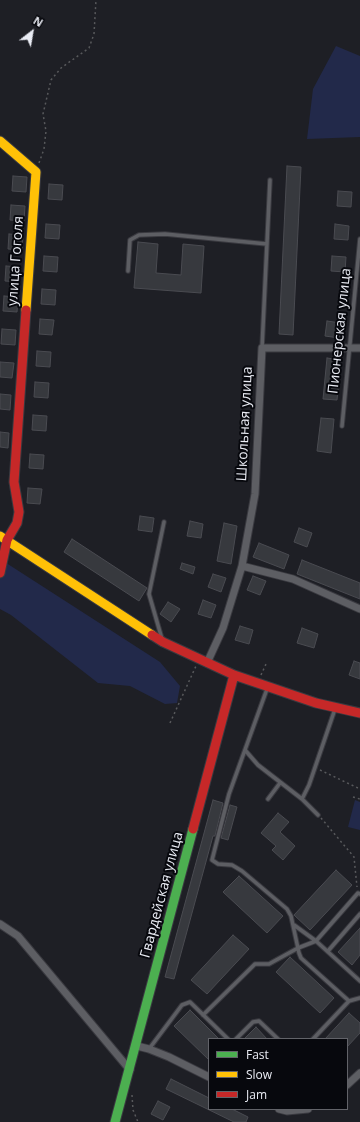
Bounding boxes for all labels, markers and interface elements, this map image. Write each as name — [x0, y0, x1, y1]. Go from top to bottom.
north arrow — [12, 12, 52, 52]
text: N — [31, 13, 46, 30]
street label: улица Гоголя — [4, 216, 28, 306]
street label: Пионерская улица — [325, 267, 355, 395]
street label: Школьная улица — [234, 366, 256, 482]
street label: Гвардейская улица — [137, 830, 187, 960]
legend — [208, 1038, 348, 1110]
text: Fast — [246, 1046, 269, 1063]
text: Slow — [246, 1066, 272, 1083]
text: Jam — [246, 1086, 267, 1103]

